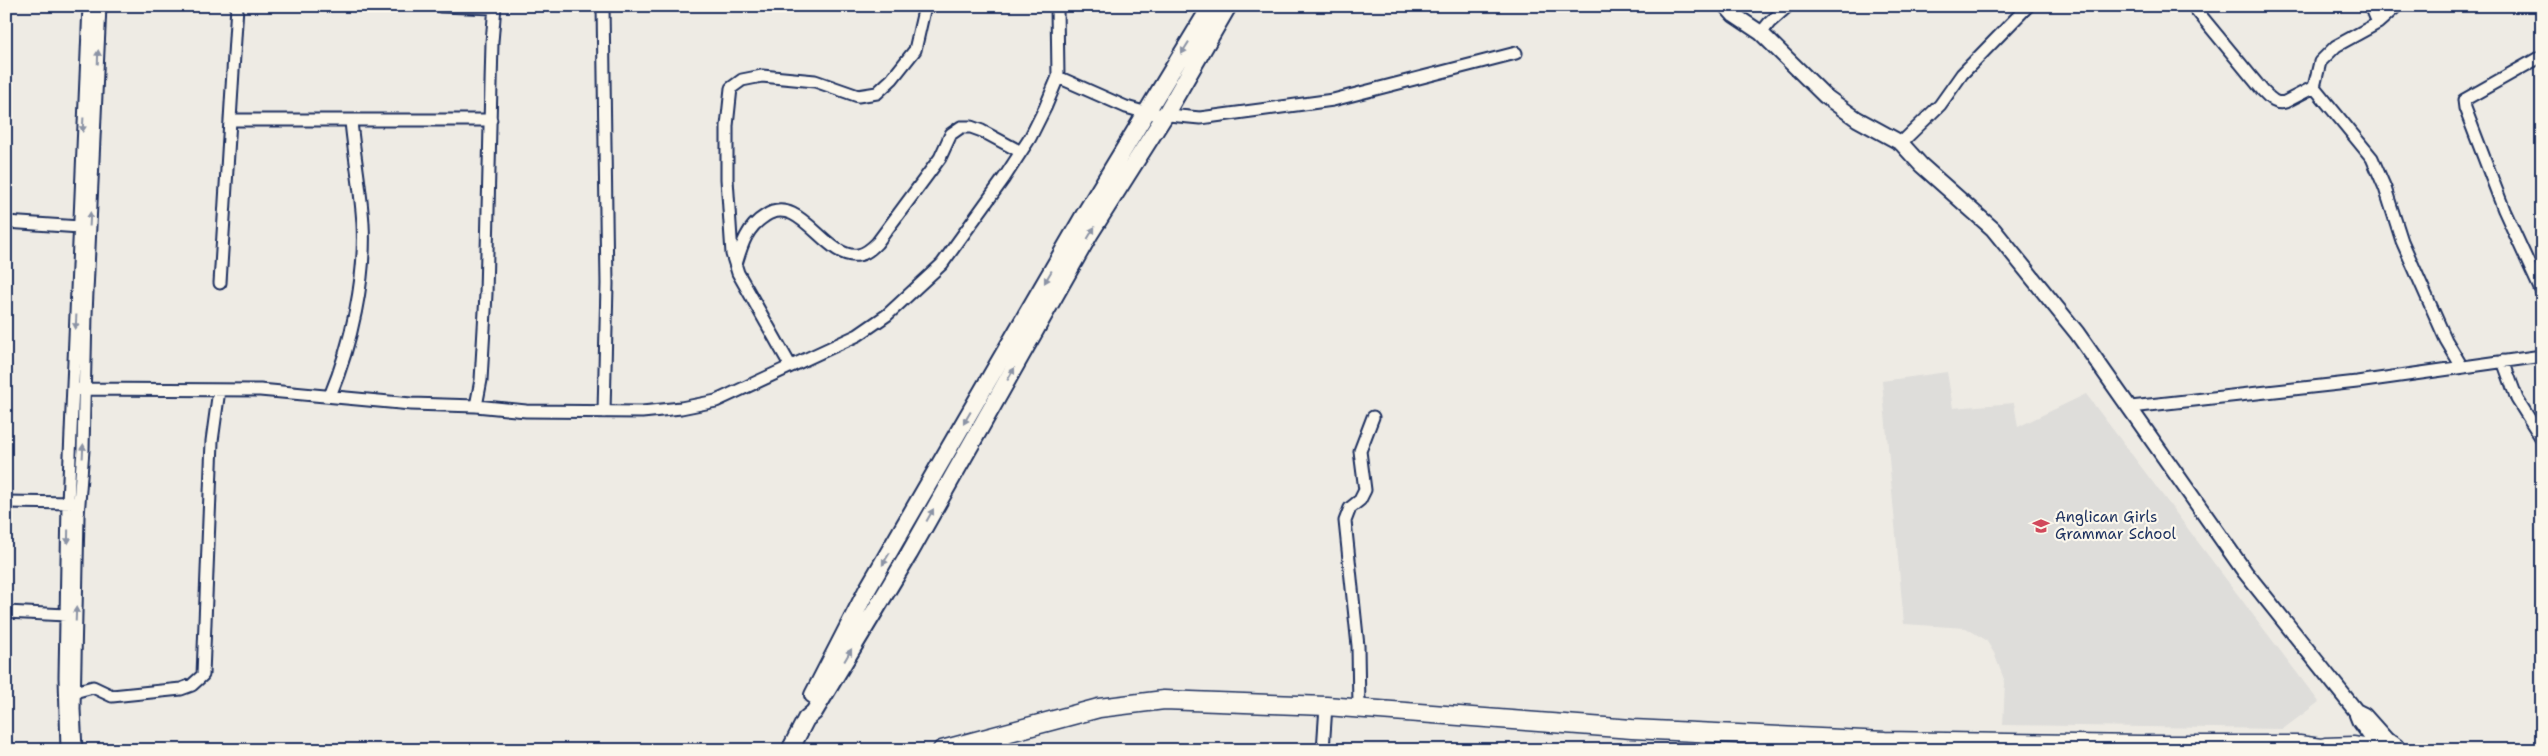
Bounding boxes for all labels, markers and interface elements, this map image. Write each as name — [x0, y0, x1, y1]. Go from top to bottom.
one-way arrow — [1180, 41, 1190, 54]
one-way arrow — [95, 48, 103, 64]
one-way arrow — [78, 117, 86, 133]
one-way arrow — [86, 211, 94, 227]
one-way arrow — [1086, 226, 1095, 239]
one-way arrow — [1044, 271, 1053, 284]
one-way arrow — [72, 314, 80, 330]
one-way arrow — [1006, 367, 1015, 381]
one-way arrow — [963, 411, 971, 426]
one-way arrow — [79, 443, 87, 459]
place label: Anglican Girls Grammar School — [2055, 507, 2177, 544]
one-way arrow — [926, 508, 934, 523]
school or university icon: Anglican Girls Grammar School — [2031, 516, 2051, 536]
one-way arrow — [64, 529, 72, 545]
one-way arrow — [881, 553, 890, 566]
one-way arrow — [72, 605, 80, 621]
one-way arrow — [843, 649, 852, 662]

